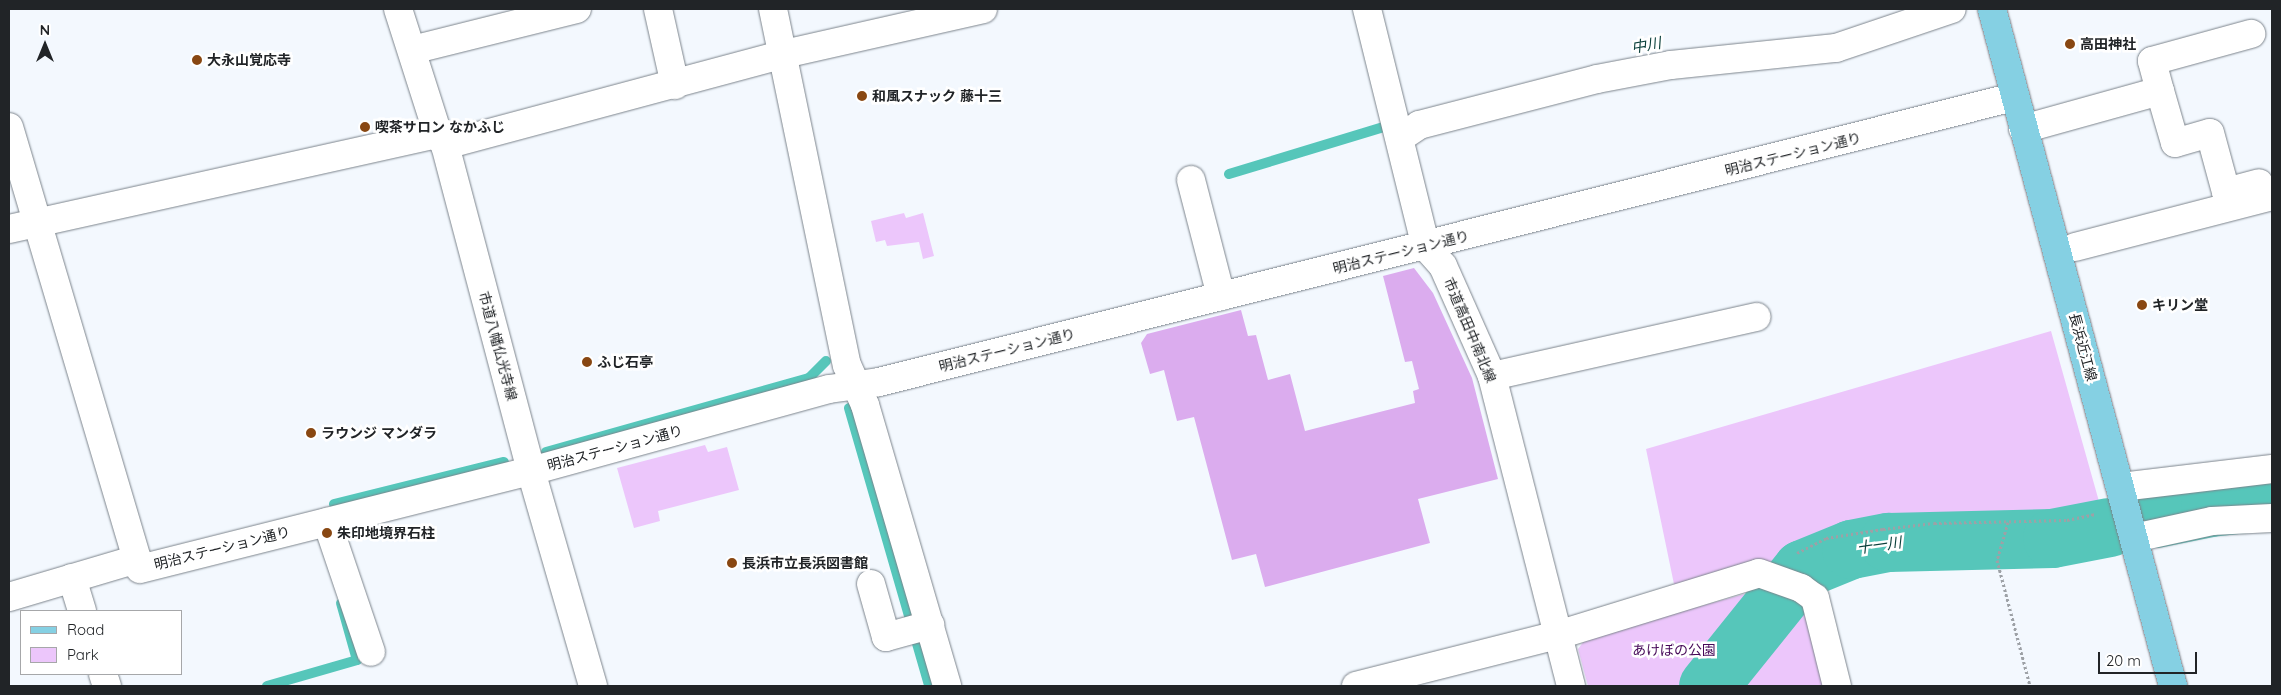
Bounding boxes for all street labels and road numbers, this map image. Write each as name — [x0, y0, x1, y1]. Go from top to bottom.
street label: 明治ステーション通り — [1723, 129, 1863, 179]
street label: 明治ステーション通り — [1331, 227, 1471, 277]
street label: 市道高田中南北線 — [1440, 275, 1500, 385]
street label: 市道八幡仏光寺線 — [475, 290, 521, 402]
street label: 長浜近江線 — [2066, 311, 2100, 383]
street label: 明治ステーション通り — [937, 325, 1077, 375]
street label: 明治ステーション通り — [545, 422, 685, 474]
street label: 明治ステーション通り — [152, 523, 292, 573]

